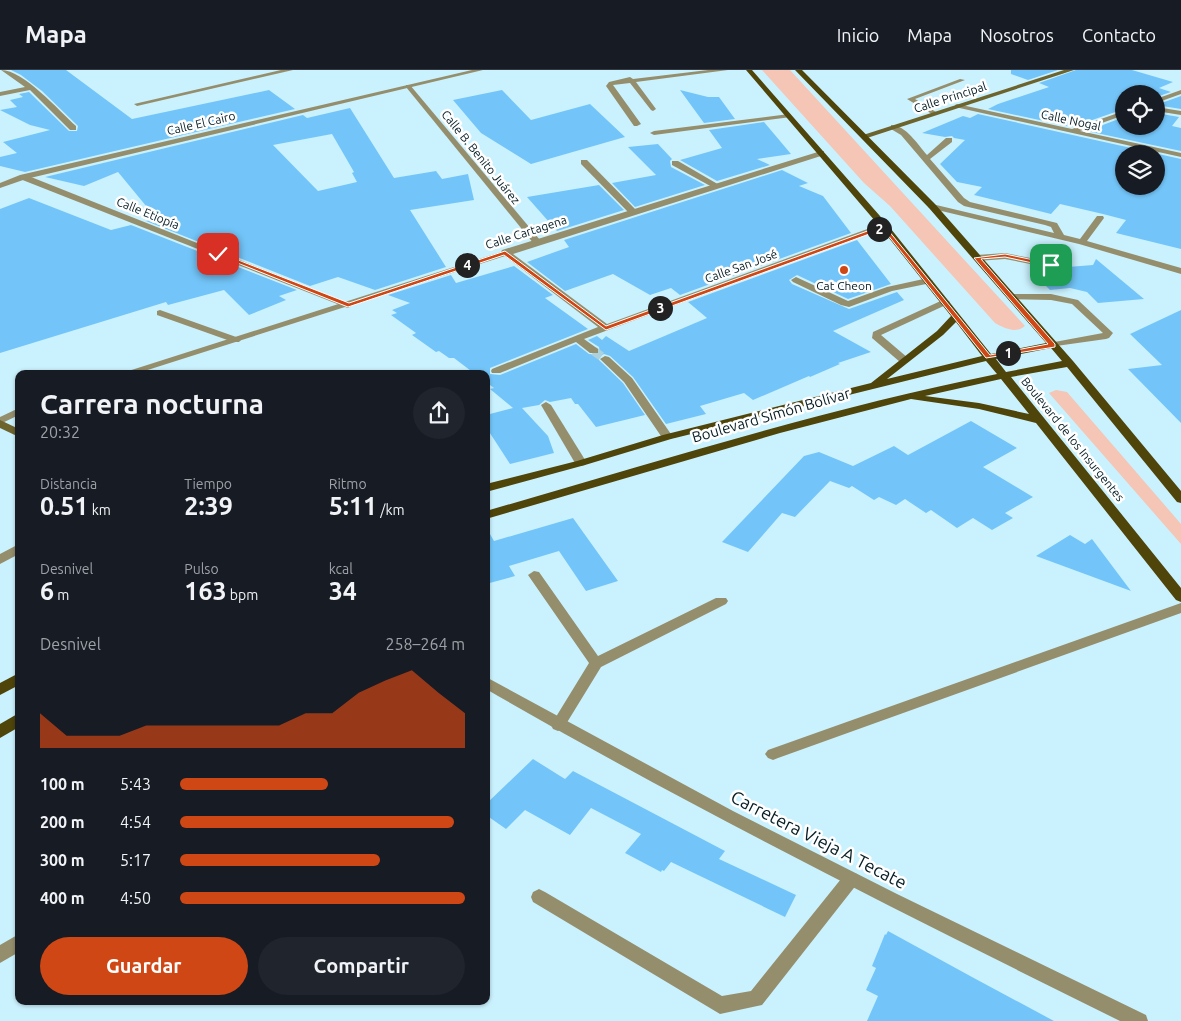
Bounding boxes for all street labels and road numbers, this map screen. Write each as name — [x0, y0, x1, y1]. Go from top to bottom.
street label: Calle Principal — [912, 79, 988, 115]
street label: Calle Nogal — [1040, 107, 1102, 133]
street label: Calle B. Benito Juárez — [439, 108, 523, 207]
street label: Calle El Cairo — [166, 109, 236, 137]
street label: Calle Etiopía — [115, 194, 181, 232]
street label: Calle Cartagena — [484, 213, 568, 251]
street label: Calle San José — [703, 247, 779, 285]
street label: Boulevard de los Insurgentes — [1019, 374, 1127, 504]
street label: Boulevard Simón Bolívar — [690, 384, 852, 446]
street label: Carretera Vieja A Tecate — [728, 786, 910, 892]

